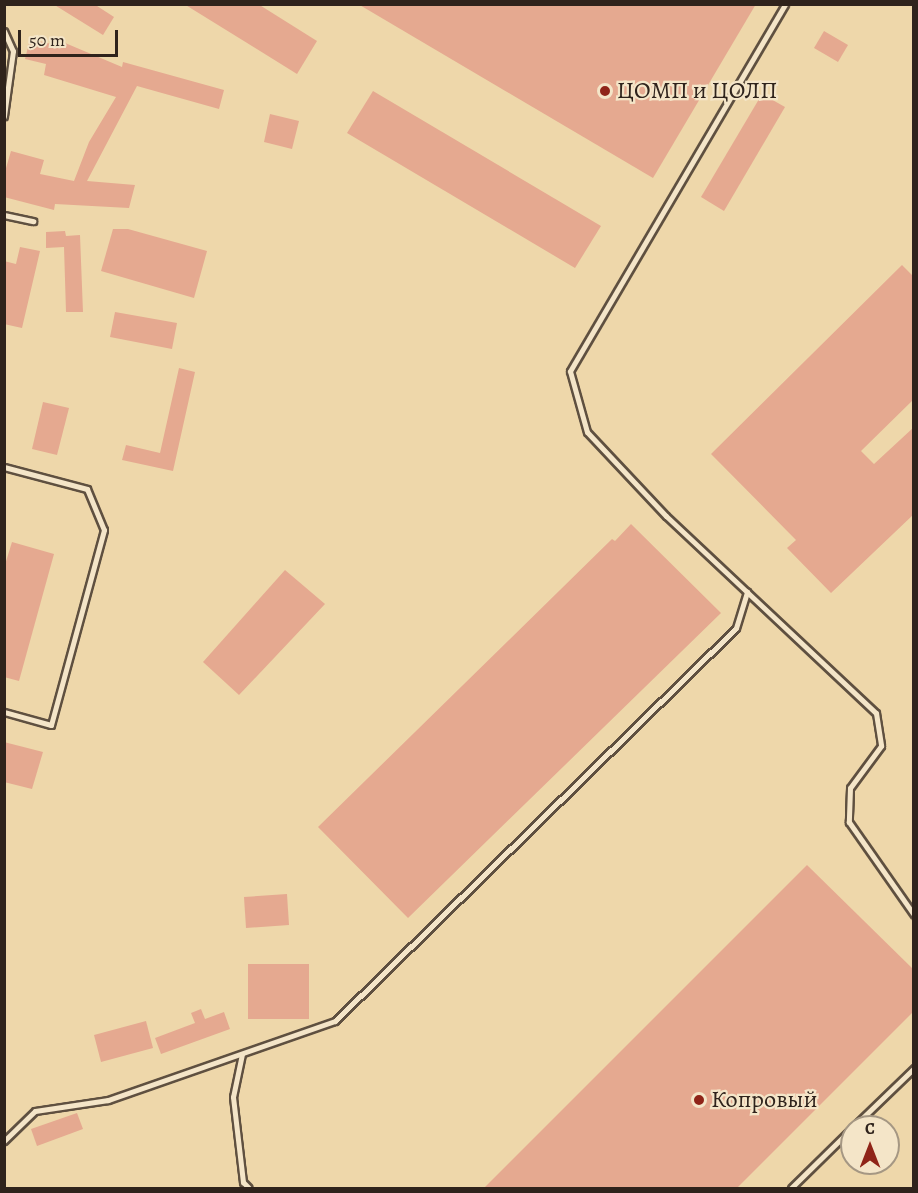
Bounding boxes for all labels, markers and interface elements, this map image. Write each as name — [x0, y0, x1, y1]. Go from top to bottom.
scale bar — [21, 18, 122, 56]
text: 50 m — [29, 28, 65, 52]
place label: ЦОМП и ЦОЛП — [617, 77, 777, 105]
marker: ЦОМП и ЦОЛП — [598, 84, 612, 98]
place label: Копровый — [711, 1086, 818, 1114]
marker: Копровый — [692, 1093, 706, 1107]
north arrow — [840, 1115, 900, 1175]
text: С — [865, 1118, 875, 1140]

